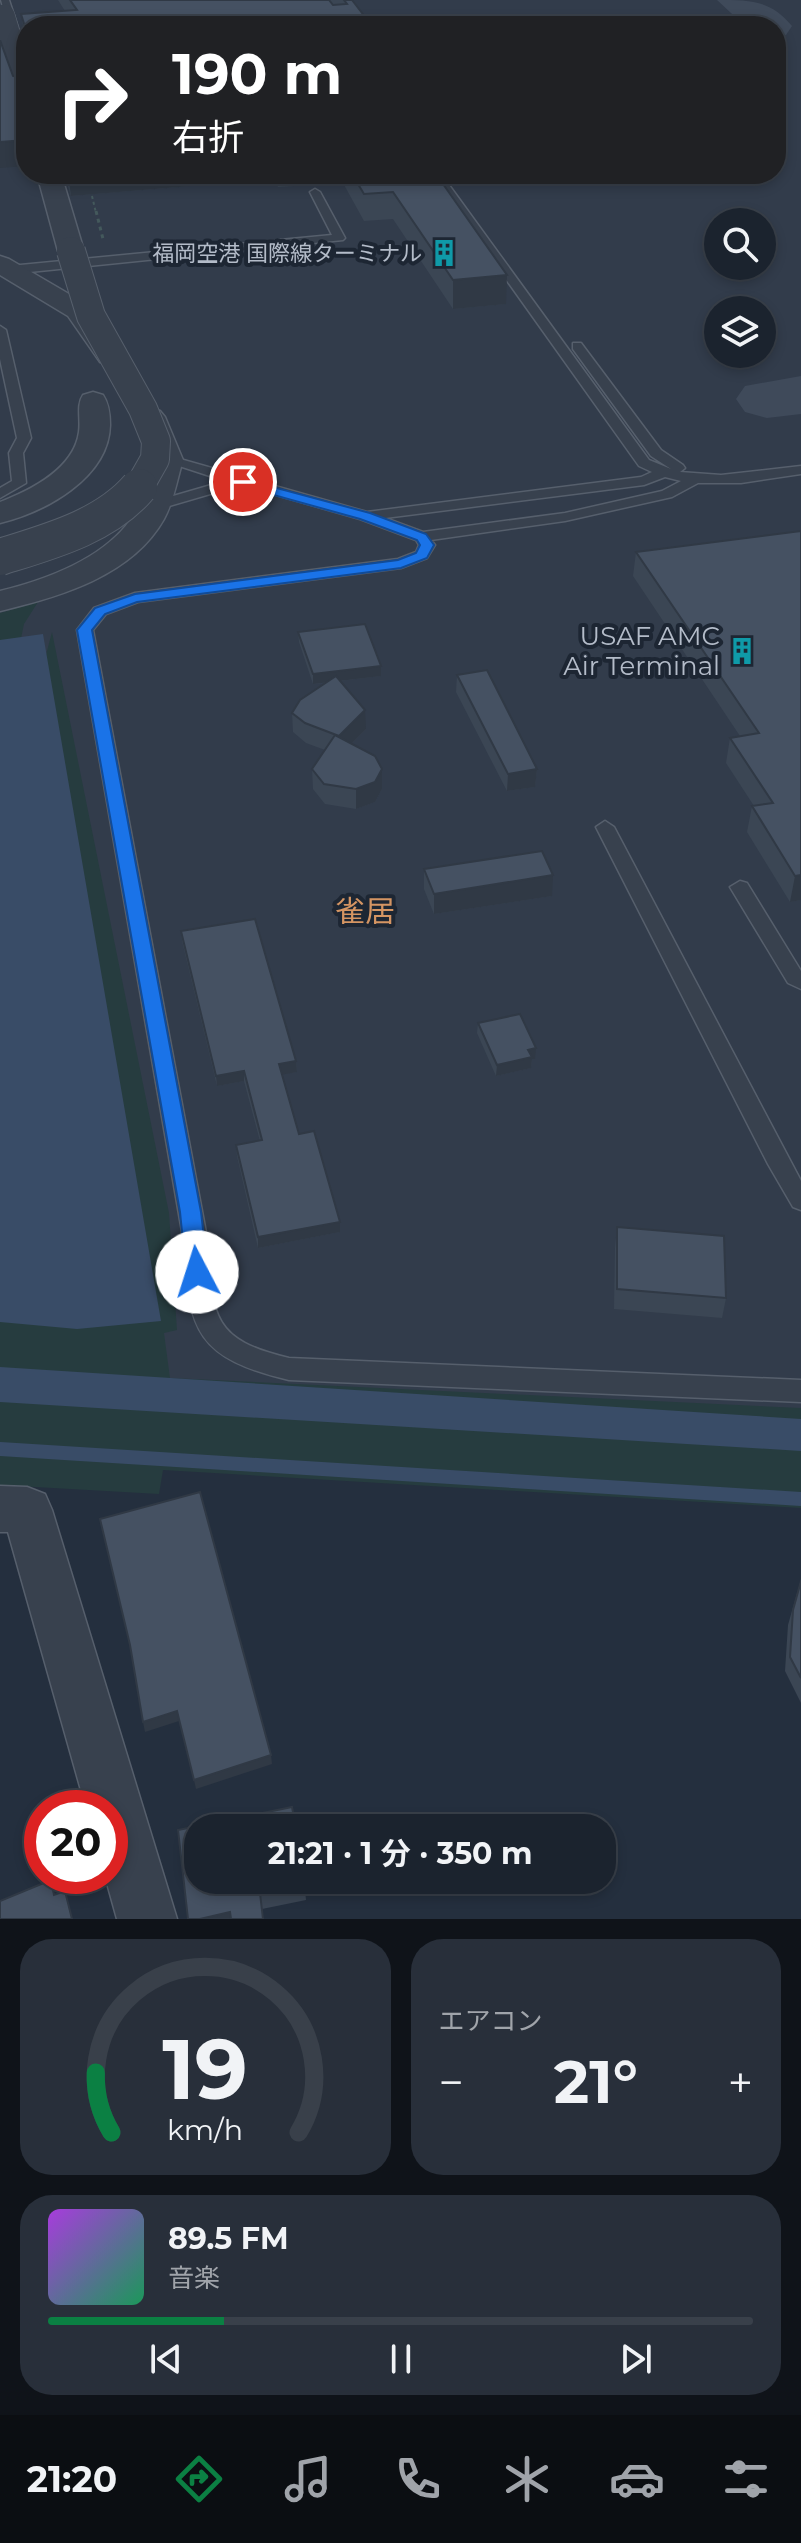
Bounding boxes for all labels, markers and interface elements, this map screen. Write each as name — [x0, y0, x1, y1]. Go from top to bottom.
text: 190 m — [172, 40, 342, 108]
icon: right — [40, 48, 144, 152]
text: 右折 — [172, 115, 244, 159]
map controls — [704, 208, 776, 368]
button: search — [704, 208, 776, 280]
building icon: 福岡空港 国際線ターミナル — [429, 238, 459, 268]
place label: 福岡空港 国際線ターミナル — [152, 240, 422, 267]
button: layers — [704, 296, 776, 368]
pin — [209, 448, 277, 516]
icon: arrive — [221, 460, 265, 504]
place label: USAF AMC Air Terminal — [563, 620, 720, 682]
building icon: USAF AMC Air Terminal — [727, 636, 757, 666]
district label: 雀居 — [335, 893, 395, 930]
position arrow — [155, 1230, 239, 1314]
speed limit sign: 20 — [24, 1790, 128, 1894]
text: 21:21 · 1 分 · 350 m — [268, 1835, 532, 1872]
text: エアコン — [439, 2005, 543, 2037]
text: 19 — [162, 2018, 248, 2120]
text: 21° — [554, 2045, 638, 2118]
text: − — [439, 2055, 464, 2109]
text: + — [728, 2055, 753, 2109]
text: km/h — [167, 2112, 243, 2147]
text: 89.5 FM — [168, 2220, 289, 2257]
text: 音楽 — [168, 2262, 220, 2294]
icon: previous — [144, 2337, 188, 2381]
icon: pause — [379, 2337, 423, 2381]
icon: next — [614, 2337, 658, 2381]
icon: directions — [171, 2451, 227, 2507]
icon: music — [280, 2451, 336, 2507]
icon: phone — [390, 2451, 446, 2507]
icon: climate — [499, 2451, 555, 2507]
icon: car — [609, 2451, 665, 2507]
icon: filters — [718, 2451, 774, 2507]
text: 21:20 — [27, 2457, 117, 2501]

